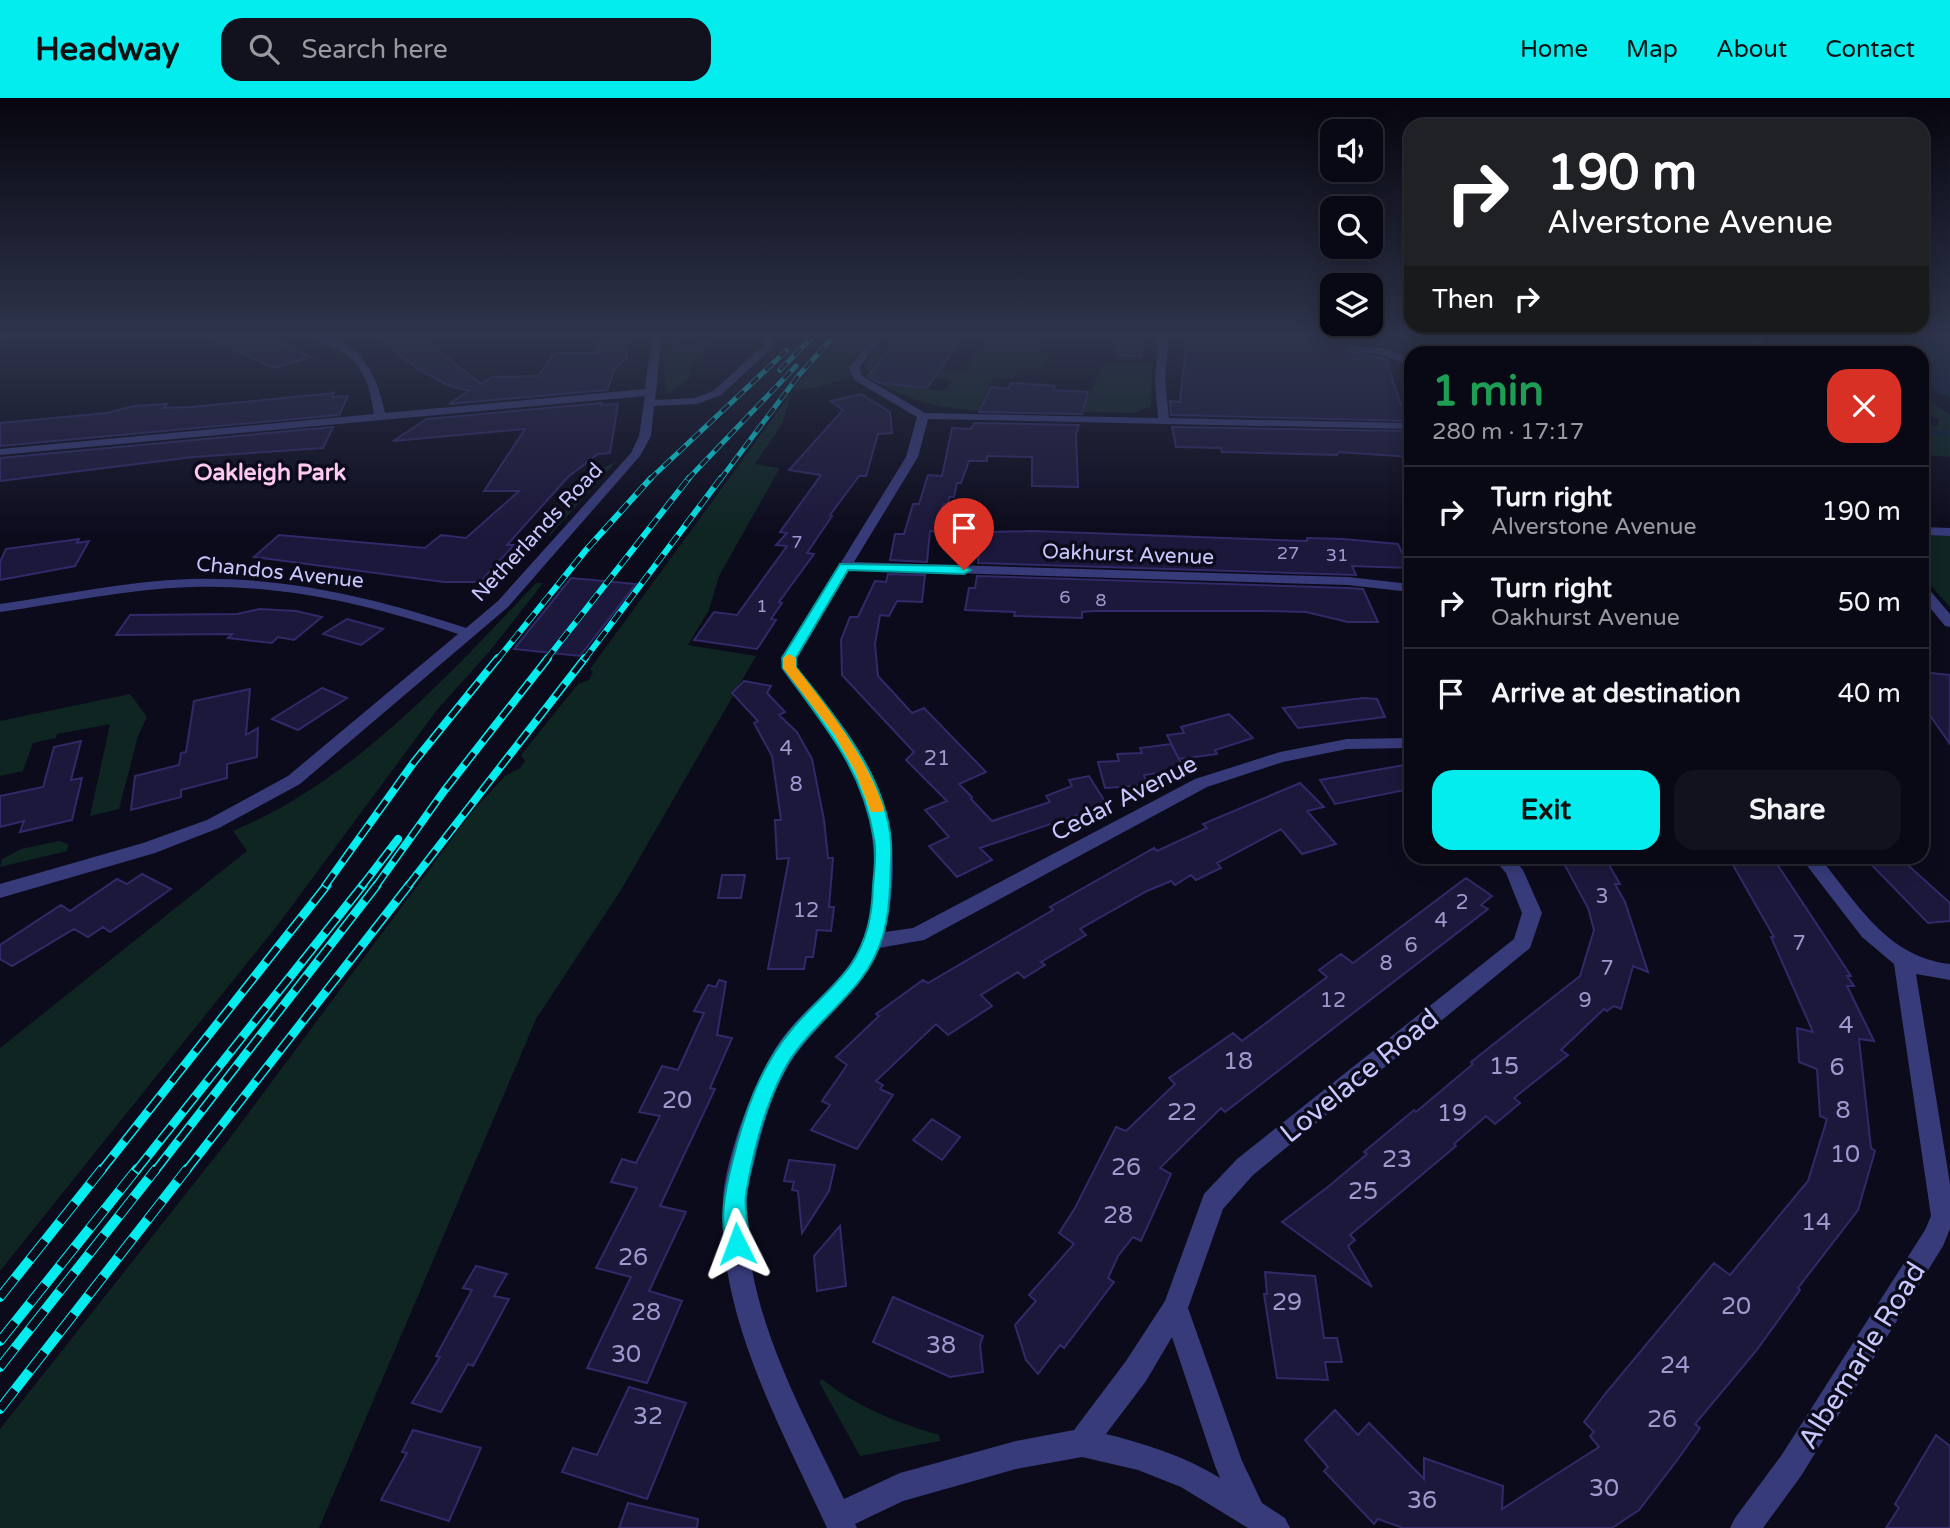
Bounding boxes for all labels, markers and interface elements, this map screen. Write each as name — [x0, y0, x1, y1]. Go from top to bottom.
search box — [221, 18, 711, 81]
text: Headway — [35, 30, 179, 69]
icon: search — [245, 30, 283, 68]
text: Search here — [301, 34, 448, 65]
text: Home — [1520, 35, 1588, 64]
text: Map — [1626, 35, 1678, 64]
text: About — [1716, 35, 1787, 64]
text: Contact — [1825, 35, 1915, 64]
map controls — [1320, 119, 1383, 336]
button: sound — [1320, 119, 1383, 182]
text: 190 m — [1547, 144, 1697, 203]
icon: right — [1432, 147, 1523, 238]
button: search — [1320, 196, 1383, 259]
text: Alverstone Avenue — [1547, 204, 1833, 242]
button: layers — [1320, 273, 1383, 336]
icon: right — [1508, 280, 1546, 318]
text: Then — [1432, 284, 1494, 315]
text: 1 min — [1432, 366, 1544, 417]
button: close — [1827, 369, 1901, 443]
text: 280 m · 17:17 — [1432, 418, 1584, 446]
street label: Netherlands Road — [467, 458, 608, 607]
district label: Oakleigh Park — [194, 459, 346, 487]
text: Turn right — [1491, 482, 1612, 513]
icon: right — [1432, 493, 1470, 531]
text: 190 m — [1821, 496, 1901, 527]
pin — [934, 498, 994, 570]
icon: arrive — [945, 509, 983, 547]
text: Alverstone Avenue — [1491, 513, 1696, 541]
house number: 7 — [791, 531, 803, 553]
street label: Oakhurst Avenue — [1041, 539, 1215, 570]
house number: 27 — [1277, 542, 1299, 564]
house number: 31 — [1326, 544, 1348, 566]
street label: Chandos Avenue — [195, 551, 365, 594]
text: Turn right — [1491, 573, 1612, 604]
icon: right — [1432, 584, 1470, 622]
house number: 6 — [1059, 586, 1071, 608]
text: 50 m — [1838, 587, 1901, 618]
house number: 8 — [1095, 589, 1107, 611]
house number: 1 — [756, 595, 768, 617]
text: Oakhurst Avenue — [1491, 604, 1680, 632]
icon: arrive — [1432, 675, 1470, 713]
text: Arrive at destination — [1491, 678, 1741, 709]
text: 40 m — [1838, 678, 1901, 709]
house number: 4 — [779, 736, 793, 761]
house number: 21 — [924, 746, 950, 771]
street label: Cedar Avenue — [1046, 749, 1202, 848]
button: Exit — [1432, 770, 1660, 850]
button: Share — [1674, 770, 1901, 850]
house number: 8 — [789, 772, 803, 797]
house number: 3 — [1595, 884, 1609, 909]
house number: 2 — [1455, 890, 1469, 915]
house number: 12 — [793, 898, 819, 923]
house number: 4 — [1434, 908, 1448, 933]
house number: 7 — [1792, 931, 1806, 956]
house number: 6 — [1404, 933, 1418, 958]
house number: 8 — [1379, 951, 1393, 976]
house number: 7 — [1600, 956, 1614, 981]
house number: 12 — [1320, 988, 1346, 1013]
house number: 9 — [1578, 988, 1592, 1013]
street label: Lovelace Road — [1273, 1001, 1446, 1150]
house number: 4 — [1838, 1011, 1854, 1040]
house number: 18 — [1223, 1047, 1253, 1076]
house number: 15 — [1489, 1052, 1519, 1081]
house number: 6 — [1829, 1053, 1845, 1082]
house number: 20 — [662, 1086, 692, 1115]
house number: 8 — [1835, 1096, 1851, 1125]
house number: 22 — [1167, 1098, 1197, 1127]
house number: 19 — [1437, 1099, 1467, 1128]
house number: 10 — [1830, 1140, 1860, 1169]
house number: 23 — [1382, 1145, 1412, 1174]
house number: 26 — [1111, 1153, 1141, 1182]
house number: 25 — [1348, 1177, 1378, 1206]
house number: 28 — [1103, 1201, 1133, 1230]
position arrow — [700, 1207, 774, 1281]
house number: 14 — [1801, 1208, 1831, 1237]
house number: 26 — [618, 1243, 648, 1272]
street label: Albemarle Road — [1791, 1256, 1933, 1455]
house number: 29 — [1272, 1288, 1302, 1317]
house number: 20 — [1721, 1292, 1751, 1321]
house number: 28 — [631, 1298, 661, 1327]
house number: 38 — [926, 1331, 956, 1360]
house number: 30 — [611, 1340, 641, 1369]
house number: 24 — [1660, 1351, 1690, 1380]
house number: 32 — [633, 1402, 663, 1431]
house number: 26 — [1647, 1405, 1677, 1434]
house number: 30 — [1589, 1474, 1619, 1503]
house number: 36 — [1407, 1486, 1437, 1515]

